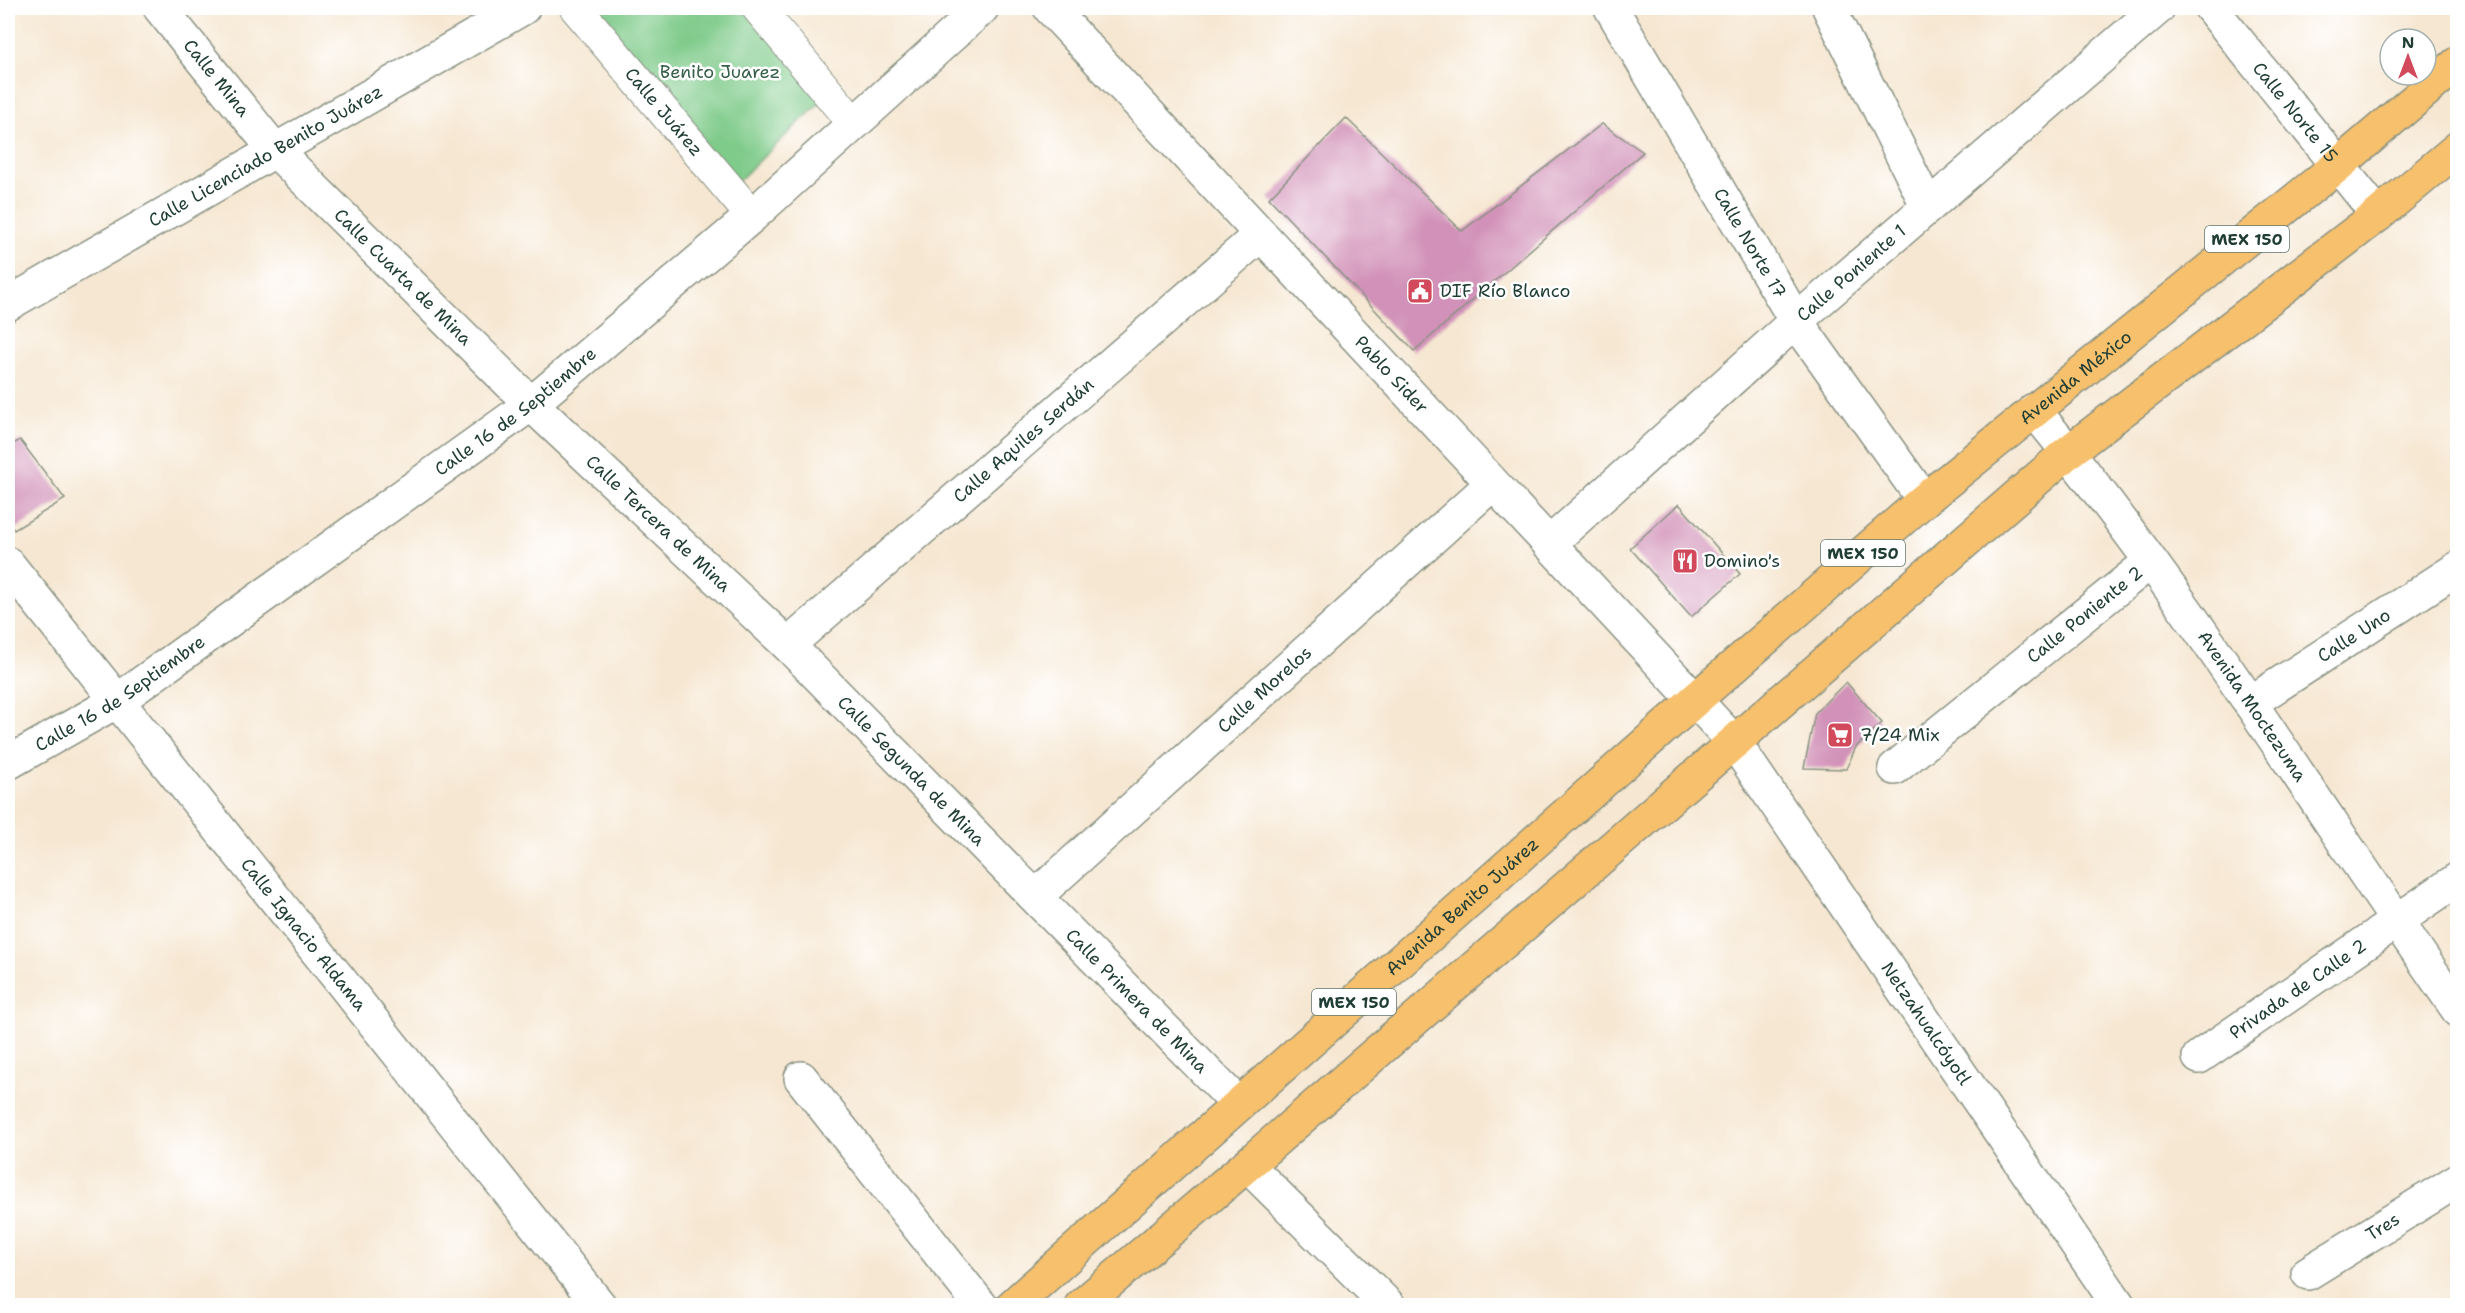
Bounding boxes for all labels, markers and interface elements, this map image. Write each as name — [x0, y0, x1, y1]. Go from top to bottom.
north arrow — [2378, 27, 2438, 87]
text: N — [2402, 32, 2414, 53]
street label: Calle Mina — [178, 34, 255, 122]
street label: Calle Norte 15 — [2247, 57, 2343, 168]
park label: Benito Juarez — [660, 60, 780, 84]
street label: Calle Juárez — [619, 62, 708, 161]
street label: Calle Licenciado Benito Juárez — [144, 79, 387, 233]
street label: Calle Norte 17 — [1708, 184, 1792, 303]
street label: Calle Cuarta de Mina — [329, 203, 477, 351]
street label: Calle Poniente 1 — [1792, 219, 1911, 327]
road number: MEX 150 — [2205, 226, 2289, 252]
public building icon: DIF Río Blanco — [1405, 276, 1435, 306]
place label: DIF Río Blanco — [1440, 279, 1570, 303]
street label: Avenida México — [2014, 325, 2137, 430]
street label: Pablo Sider — [1349, 331, 1434, 419]
street label: Calle 16 de Septiembre — [430, 342, 601, 481]
street label: Calle Aquiles Serdán — [948, 373, 1099, 508]
street label: Calle Tercera de Mina — [581, 450, 736, 597]
road number: MEX 150 — [1821, 540, 1905, 566]
restaurant icon: Domino's — [1670, 546, 1700, 576]
place label: Domino's — [1704, 549, 1780, 573]
street label: Calle Poniente 2 — [2022, 561, 2148, 669]
street label: Calle Uno — [2313, 603, 2395, 668]
street label: Avenida Moctezuma — [2192, 626, 2312, 786]
street label: Calle 16 de Septiembre — [31, 630, 210, 757]
street label: Calle Morelos — [1212, 641, 1317, 738]
street label: Calle Segunda de Mina — [832, 691, 991, 851]
supermarket icon: 7/24 Mix — [1825, 720, 1855, 750]
place label: 7/24 Mix — [1860, 723, 1940, 747]
street label: Avenida Benito Juárez — [1381, 832, 1544, 981]
street label: Calle Ignacio Aldama — [235, 853, 372, 1016]
street label: Calle Primera de Mina — [1060, 923, 1213, 1078]
street label: Privada de Calle 2 — [2225, 933, 2371, 1045]
street label: Netzahualcóyotl — [1876, 957, 1977, 1090]
road number: MEX 150 — [1312, 989, 1396, 1015]
street label: Tres — [2361, 1207, 2404, 1246]

